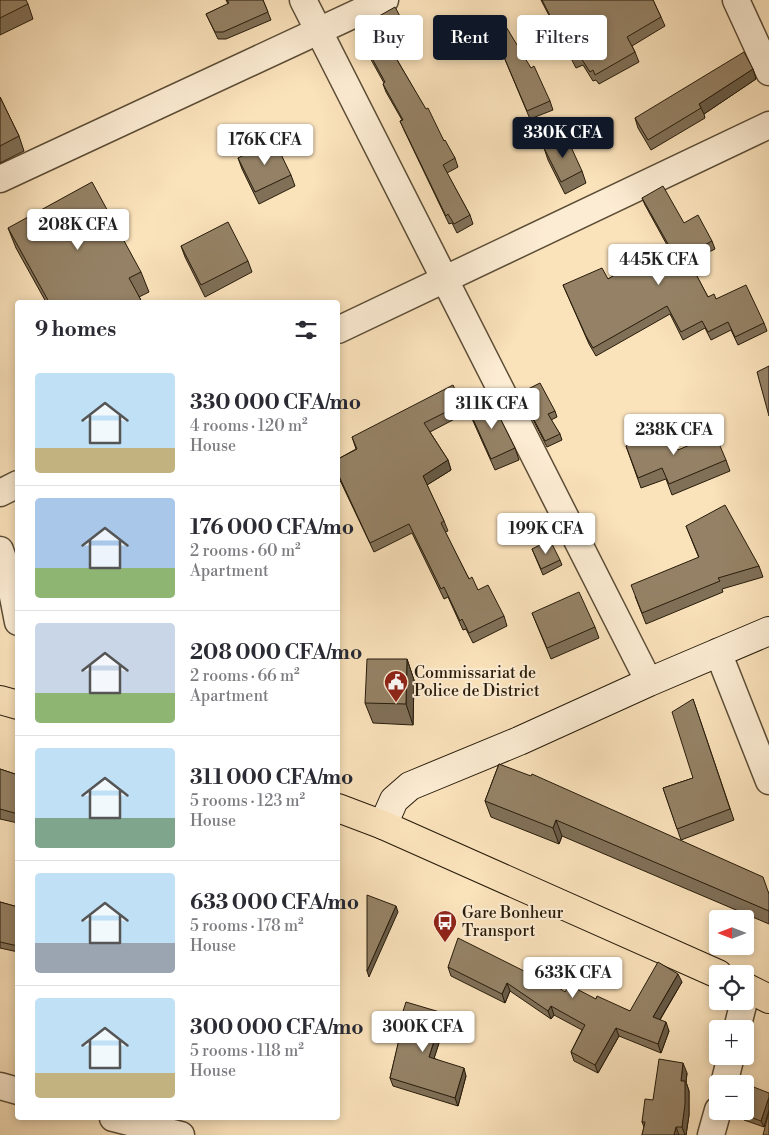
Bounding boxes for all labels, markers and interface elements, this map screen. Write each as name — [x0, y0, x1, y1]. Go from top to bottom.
chip: Buy — [355, 15, 423, 60]
chip: Rent — [433, 15, 507, 60]
chip: Filters — [517, 15, 607, 60]
pin: 330K CFA — [511, 116, 615, 159]
text: 330K CFA — [524, 123, 602, 143]
pin: 176K CFA — [213, 124, 317, 166]
text: 176K CFA — [228, 130, 302, 150]
pin: 208K CFA — [26, 208, 130, 251]
text: 208K CFA — [38, 215, 118, 235]
pin: 445K CFA — [607, 244, 711, 286]
text: 445K CFA — [619, 250, 699, 270]
icon: filters — [292, 316, 320, 344]
text: 9 homes — [35, 317, 116, 343]
pin: 311K CFA — [440, 388, 544, 430]
text: 330 000 CFA/mo — [190, 390, 361, 416]
icon: home — [75, 393, 135, 453]
text: 311K CFA — [455, 394, 529, 414]
pin: 238K CFA — [622, 414, 726, 456]
text: 4 rooms · 120 m² — [190, 416, 308, 436]
text: 238K CFA — [635, 420, 713, 440]
text: House — [190, 436, 236, 456]
pin: 199K CFA — [494, 512, 598, 555]
text: 176 000 CFA/mo — [190, 515, 354, 541]
icon: home — [75, 518, 135, 578]
text: 199K CFA — [508, 519, 584, 539]
text: 2 rooms · 60 m² — [190, 541, 301, 561]
text: Apartment — [190, 561, 269, 581]
text: 208 000 CFA/mo — [190, 640, 362, 666]
icon: home — [75, 643, 135, 703]
place label: Commissariat de Police de District — [414, 663, 540, 701]
text: 2 rooms · 66 m² — [190, 666, 300, 686]
public building icon: Commissariat de Police de District — [383, 669, 409, 703]
text: Apartment — [190, 686, 269, 706]
text: 311 000 CFA/mo — [190, 765, 353, 791]
icon: home — [75, 768, 135, 828]
text: 5 rooms · 123 m² — [190, 791, 305, 811]
text: House — [190, 811, 236, 831]
text: 633 000 CFA/mo — [190, 890, 359, 916]
icon: home — [75, 893, 135, 953]
place label: Gare Bonheur Transport — [462, 903, 564, 941]
bus stop icon: Gare Bonheur Transport — [432, 909, 458, 943]
north arrow — [709, 910, 754, 955]
map controls — [709, 910, 754, 1120]
text: 5 rooms · 178 m² — [190, 916, 304, 936]
text: House — [190, 936, 236, 956]
pin: 633K CFA — [521, 956, 625, 999]
text: 633K CFA — [534, 963, 612, 983]
button: locate — [709, 965, 754, 1010]
pin: 300K CFA — [371, 1010, 475, 1053]
text: 300 000 CFA/mo — [190, 1015, 364, 1041]
text: 300K CFA — [383, 1017, 463, 1037]
icon: home — [75, 1018, 135, 1078]
button: + — [709, 1020, 754, 1065]
text: 5 rooms · 118 m² — [190, 1041, 304, 1061]
text: House — [190, 1061, 236, 1081]
button: − — [709, 1075, 754, 1120]

